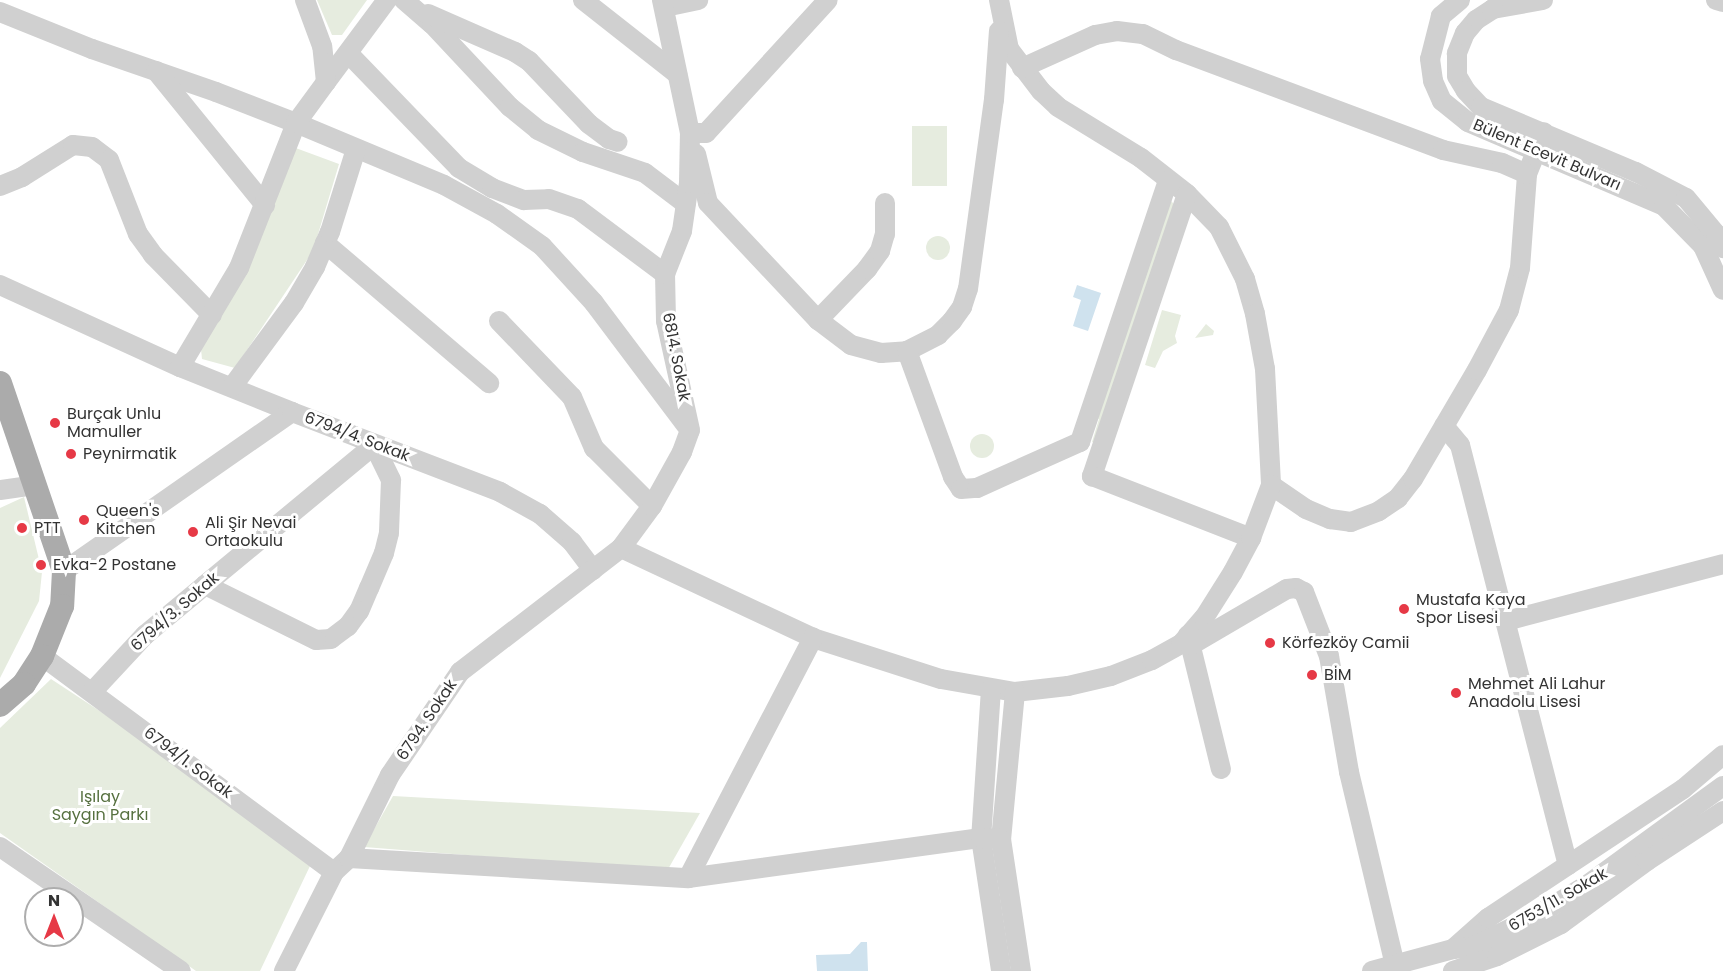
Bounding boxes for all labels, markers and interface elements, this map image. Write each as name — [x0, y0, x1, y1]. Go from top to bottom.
street label: Bülent Ecevit Bulvarı — [1470, 115, 1624, 195]
street label: 6814. Sokak — [658, 311, 694, 403]
place label: Burçak Unlu Mamuller — [67, 404, 161, 442]
street label: 6794/4. Sokak — [302, 408, 412, 466]
marker: Burçak Unlu Mamuller — [48, 416, 62, 430]
place label: Peynirmatik — [83, 444, 177, 464]
marker: Peynirmatik — [64, 447, 78, 461]
place label: Queen's Kitchen — [96, 501, 160, 539]
marker: Queen's Kitchen — [77, 513, 91, 527]
place label: Ali Şir Nevai Ortaokulu — [205, 513, 296, 551]
place label: PTT — [34, 518, 61, 538]
marker: PTT — [15, 521, 29, 535]
marker: Ali Şir Nevai Ortaokulu — [186, 525, 200, 539]
place label: Evka-2 Postane — [53, 555, 176, 575]
marker: Evka-2 Postane — [34, 558, 48, 572]
street label: 6794/3. Sokak — [127, 568, 223, 656]
place label: Mustafa Kaya Spor Lisesi — [1416, 590, 1526, 628]
marker: Mustafa Kaya Spor Lisesi — [1397, 602, 1411, 616]
place label: Körfezköy Camii — [1282, 633, 1410, 653]
marker: Körfezköy Camii — [1263, 636, 1277, 650]
place label: BİM — [1324, 665, 1352, 685]
marker: BİM — [1305, 668, 1319, 682]
place label: Mehmet Ali Lahur Anadolu Lisesi — [1468, 674, 1606, 712]
street label: 6794. Sokak — [393, 676, 461, 764]
marker: Mehmet Ali Lahur Anadolu Lisesi — [1449, 686, 1463, 700]
street label: 6794/1. Sokak — [140, 723, 236, 803]
park label: Işılay Saygın Parkı — [52, 787, 148, 825]
street label: 6753/11. Sokak — [1505, 864, 1611, 936]
north arrow — [24, 887, 84, 947]
text: N — [48, 889, 60, 912]

